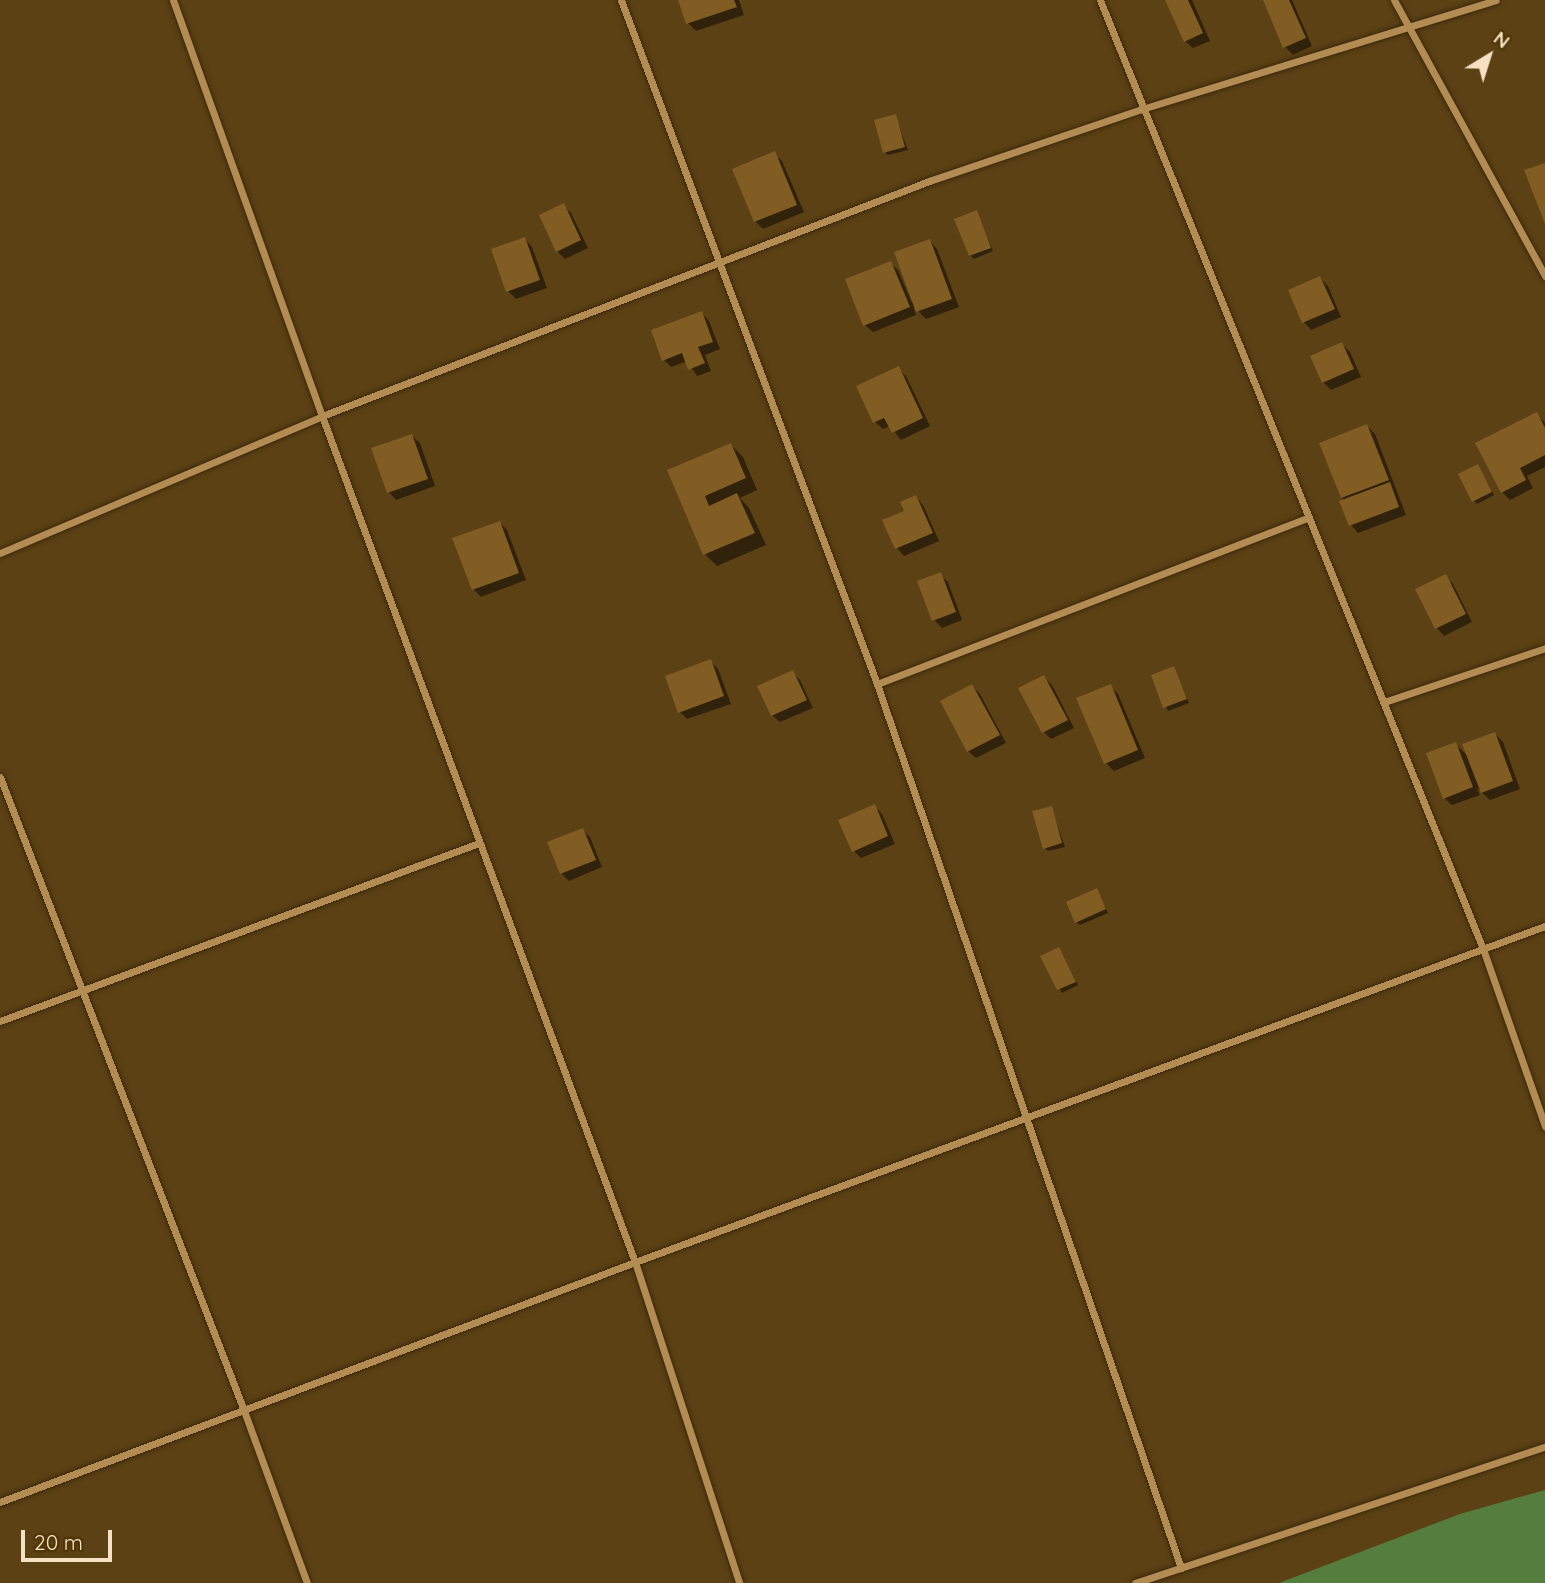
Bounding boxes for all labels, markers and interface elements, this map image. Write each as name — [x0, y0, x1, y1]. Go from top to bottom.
north arrow — [1454, 21, 1524, 91]
text: N — [1489, 26, 1515, 53]
scale bar — [24, 1516, 116, 1560]
text: 20 m — [34, 1529, 83, 1555]

